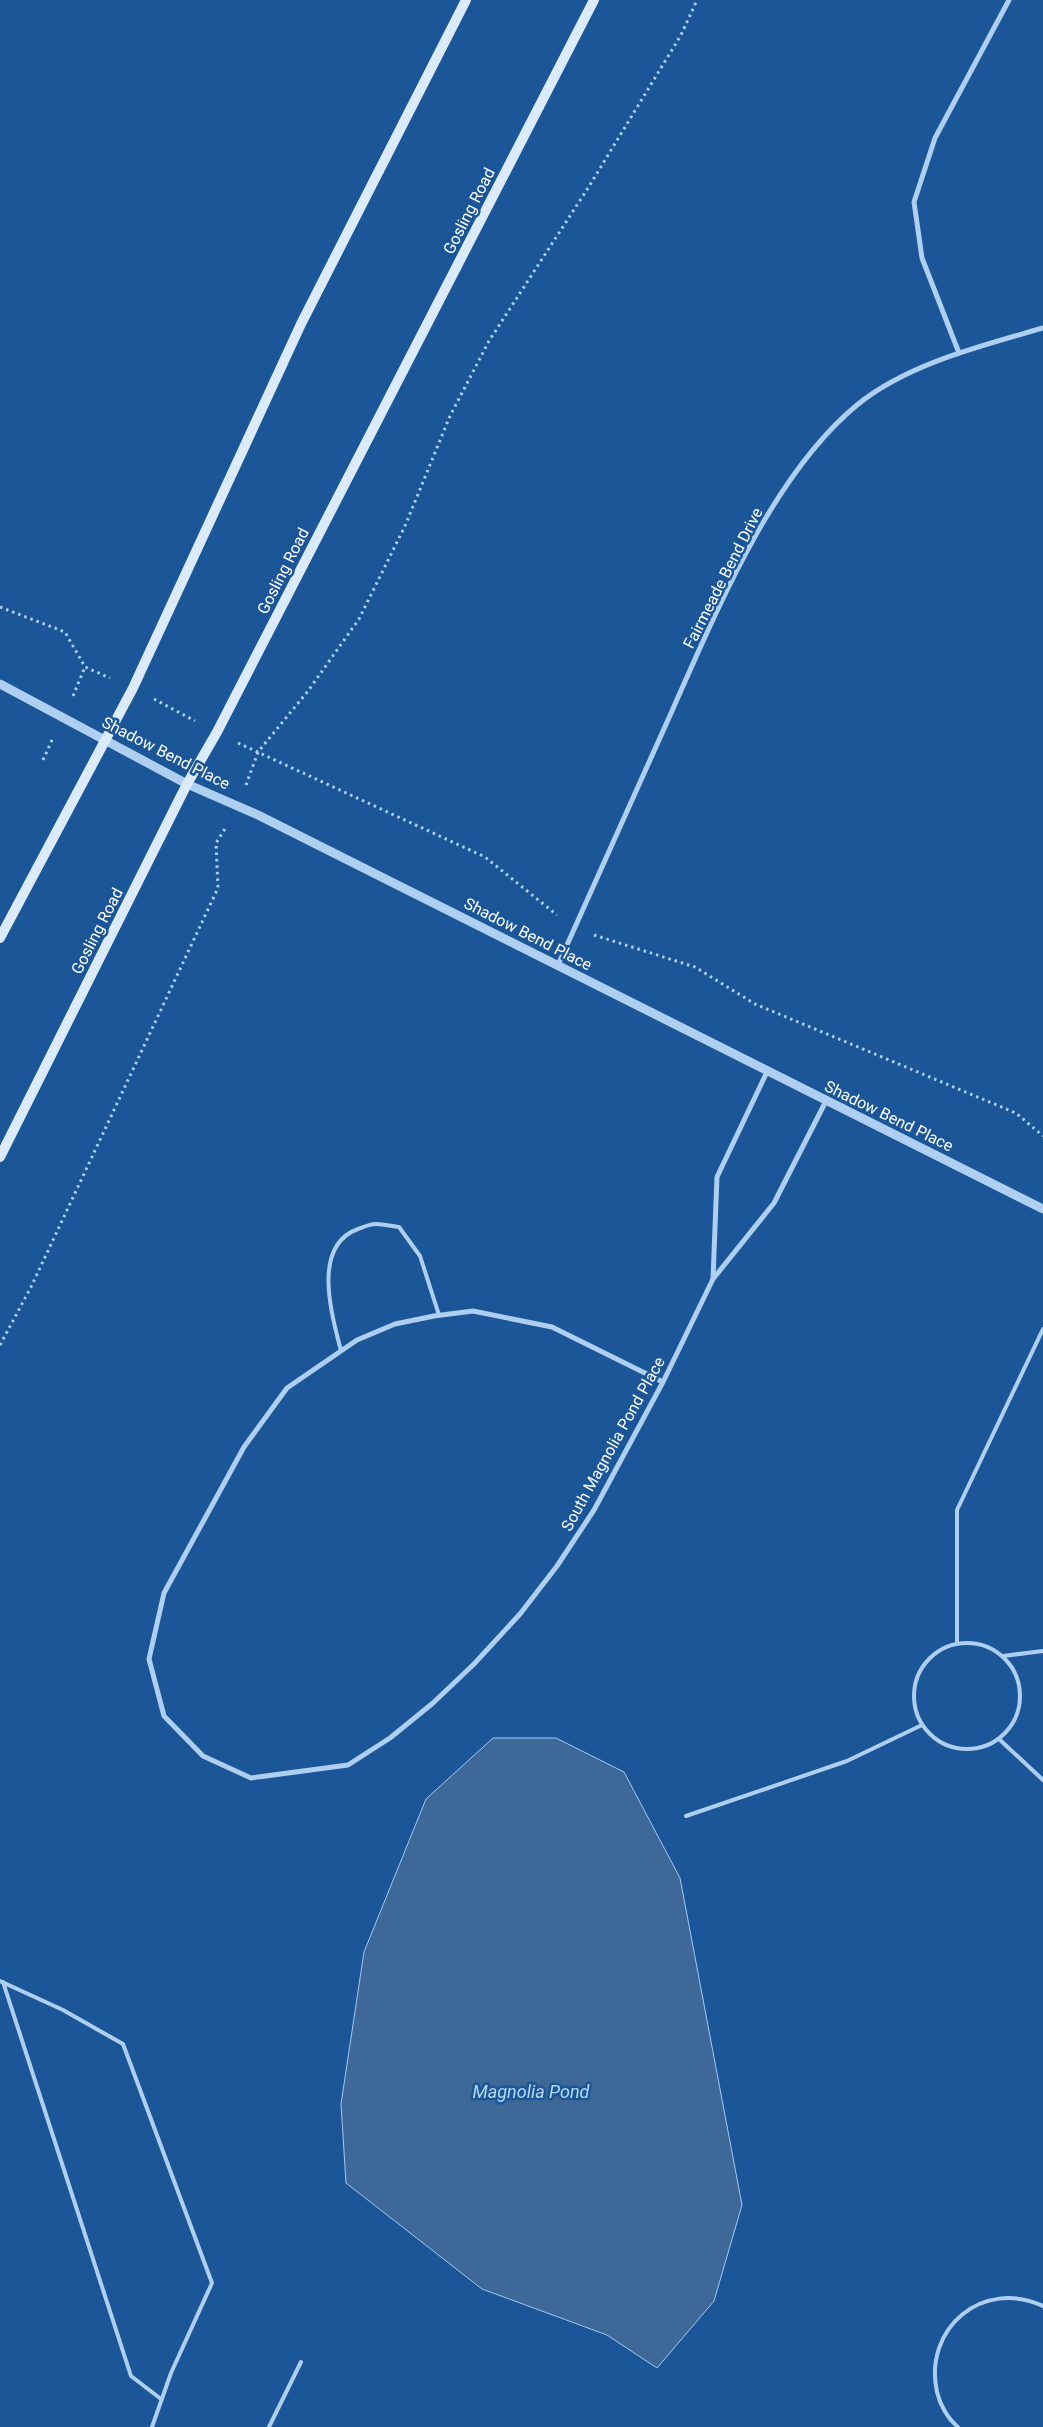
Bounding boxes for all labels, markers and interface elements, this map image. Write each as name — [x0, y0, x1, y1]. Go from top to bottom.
street label: Gosling Road — [439, 165, 499, 257]
street label: Fairmeade Bend Drive — [679, 504, 767, 652]
street label: Gosling Road — [253, 525, 313, 617]
street label: Shadow Bend Place — [99, 713, 233, 793]
street label: Gosling Road — [67, 885, 127, 977]
street label: Shadow Bend Place — [461, 894, 595, 974]
street label: Shadow Bend Place — [821, 1077, 957, 1155]
street label: South Magnolia Pond Place — [557, 1354, 669, 1534]
water label: Magnolia Pond — [473, 2081, 591, 2102]

